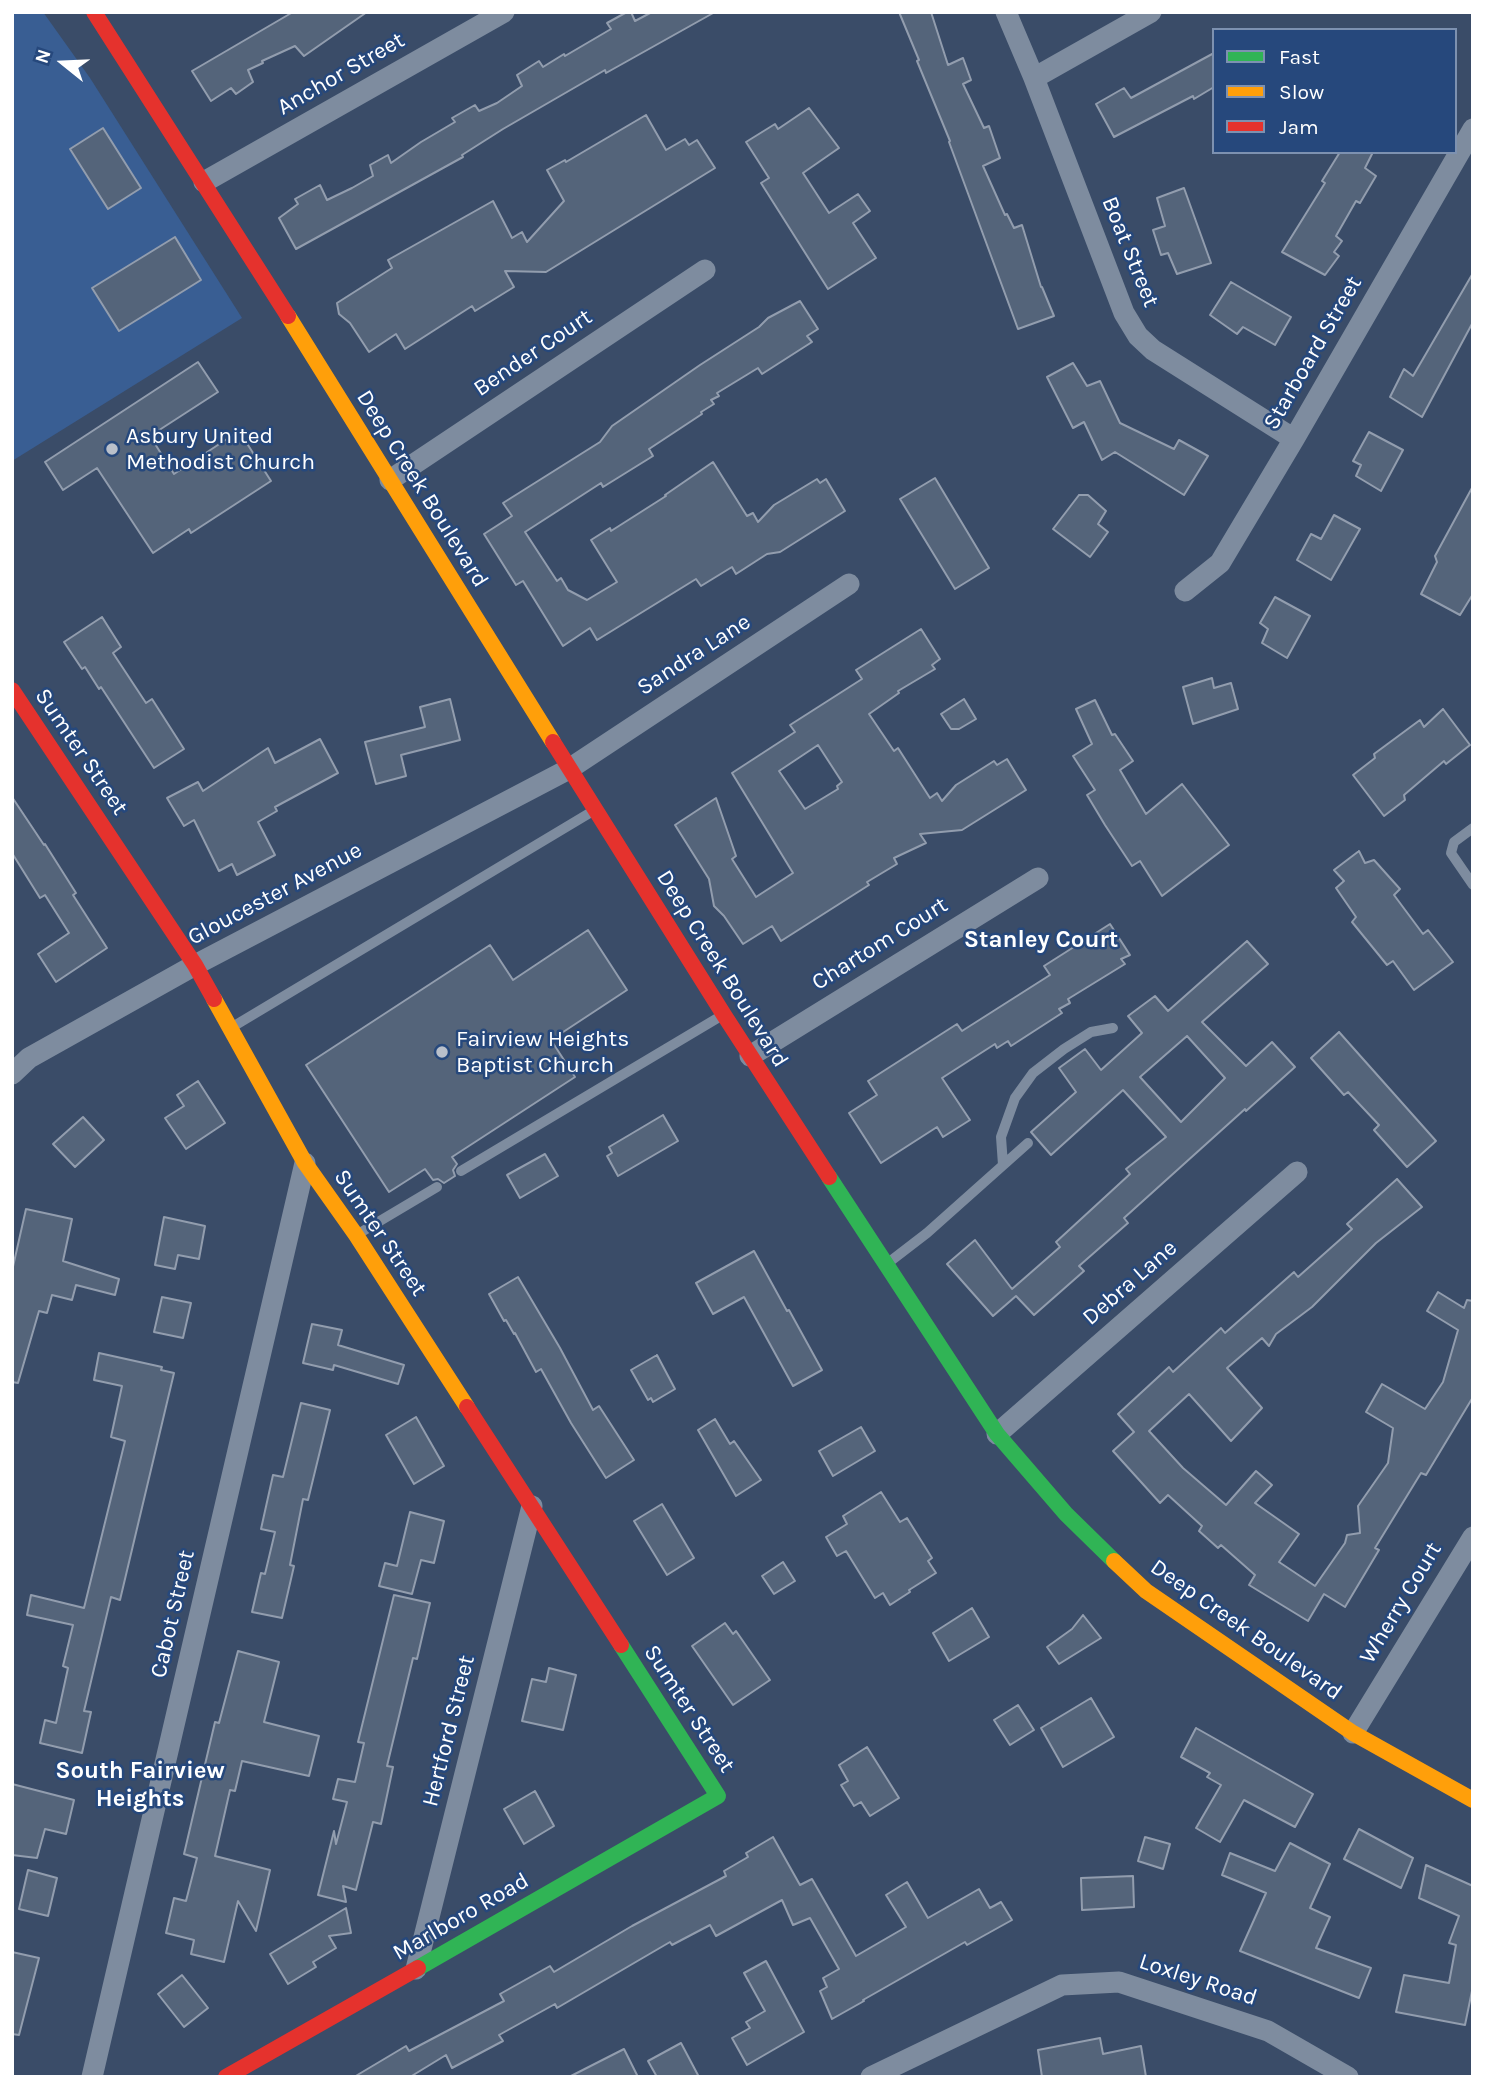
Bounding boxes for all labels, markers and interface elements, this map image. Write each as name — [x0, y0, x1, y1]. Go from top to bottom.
street label: Anchor Street — [272, 26, 410, 122]
north arrow — [28, 28, 98, 98]
legend — [1212, 28, 1457, 154]
text: Fast — [1279, 45, 1320, 69]
text: N — [30, 47, 56, 66]
text: Slow — [1279, 80, 1324, 104]
text: Jam — [1279, 115, 1319, 139]
street label: Boat Street — [1095, 193, 1165, 311]
street label: Starboard Street — [1258, 271, 1368, 435]
street label: Bender Court — [469, 303, 597, 403]
street label: Deep Creek Boulevard — [350, 385, 494, 593]
place label: Asbury United Methodist Church — [126, 422, 315, 476]
marker: Asbury United Methodist Church — [104, 441, 120, 457]
street label: Sandra Lane — [632, 608, 756, 702]
street label: Sumter Street — [29, 683, 133, 821]
street label: Gloucester Avenue — [183, 836, 367, 952]
street label: Deep Creek Boulevard — [650, 865, 794, 1073]
street label: Chartom Court — [807, 891, 953, 997]
district label: Stanley Court — [964, 926, 1118, 954]
place label: Fairview Heights Baptist Church — [456, 1025, 629, 1079]
marker: Fairview Heights Baptist Church — [434, 1044, 450, 1060]
street label: Sumter Street — [328, 1164, 432, 1302]
street label: Debra Lane — [1077, 1234, 1183, 1332]
street label: Wherry Court — [1354, 1537, 1448, 1669]
street label: Cabot Street — [145, 1547, 201, 1681]
street label: Deep Creek Boulevard — [1145, 1553, 1347, 1707]
street label: Sumter Street — [637, 1640, 741, 1778]
street label: Hertford Street — [417, 1652, 481, 1810]
district label: South Fairview Heights — [55, 1757, 225, 1813]
street label: Marlboro Road — [388, 1867, 534, 1967]
street label: Loxley Road — [1136, 1948, 1260, 2012]

